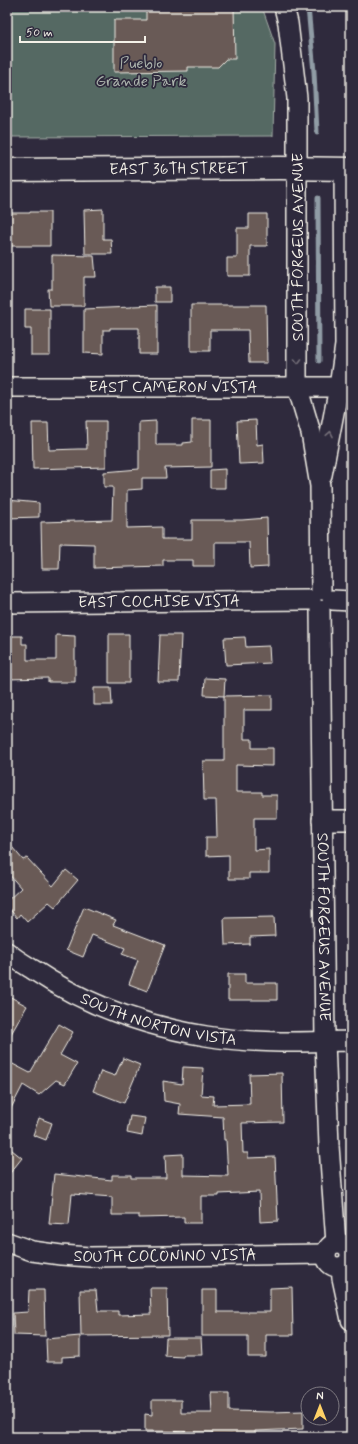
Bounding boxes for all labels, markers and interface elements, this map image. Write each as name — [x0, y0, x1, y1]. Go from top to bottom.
scale bar — [20, 18, 145, 44]
text: 50 m — [26, 25, 53, 41]
park label: Pueblo Grande Park — [95, 53, 187, 92]
street label: SOUTH FORGEUS AVENUE — [288, 153, 309, 341]
street label: EAST 36TH STREET — [109, 158, 249, 180]
one-way arrow — [294, 358, 302, 364]
street label: EAST CAMERON VISTA — [89, 377, 257, 398]
one-way arrow — [326, 431, 334, 437]
street label: EAST COCHISE VISTA — [78, 590, 240, 613]
street label: SOUTH FORGEUS AVENUE — [312, 833, 335, 1021]
street label: SOUTH NORTON VISTA — [77, 988, 238, 1050]
street label: SOUTH COCONINO VISTA — [73, 1244, 257, 1268]
north arrow — [300, 1386, 340, 1426]
text: N — [316, 1390, 324, 1404]

